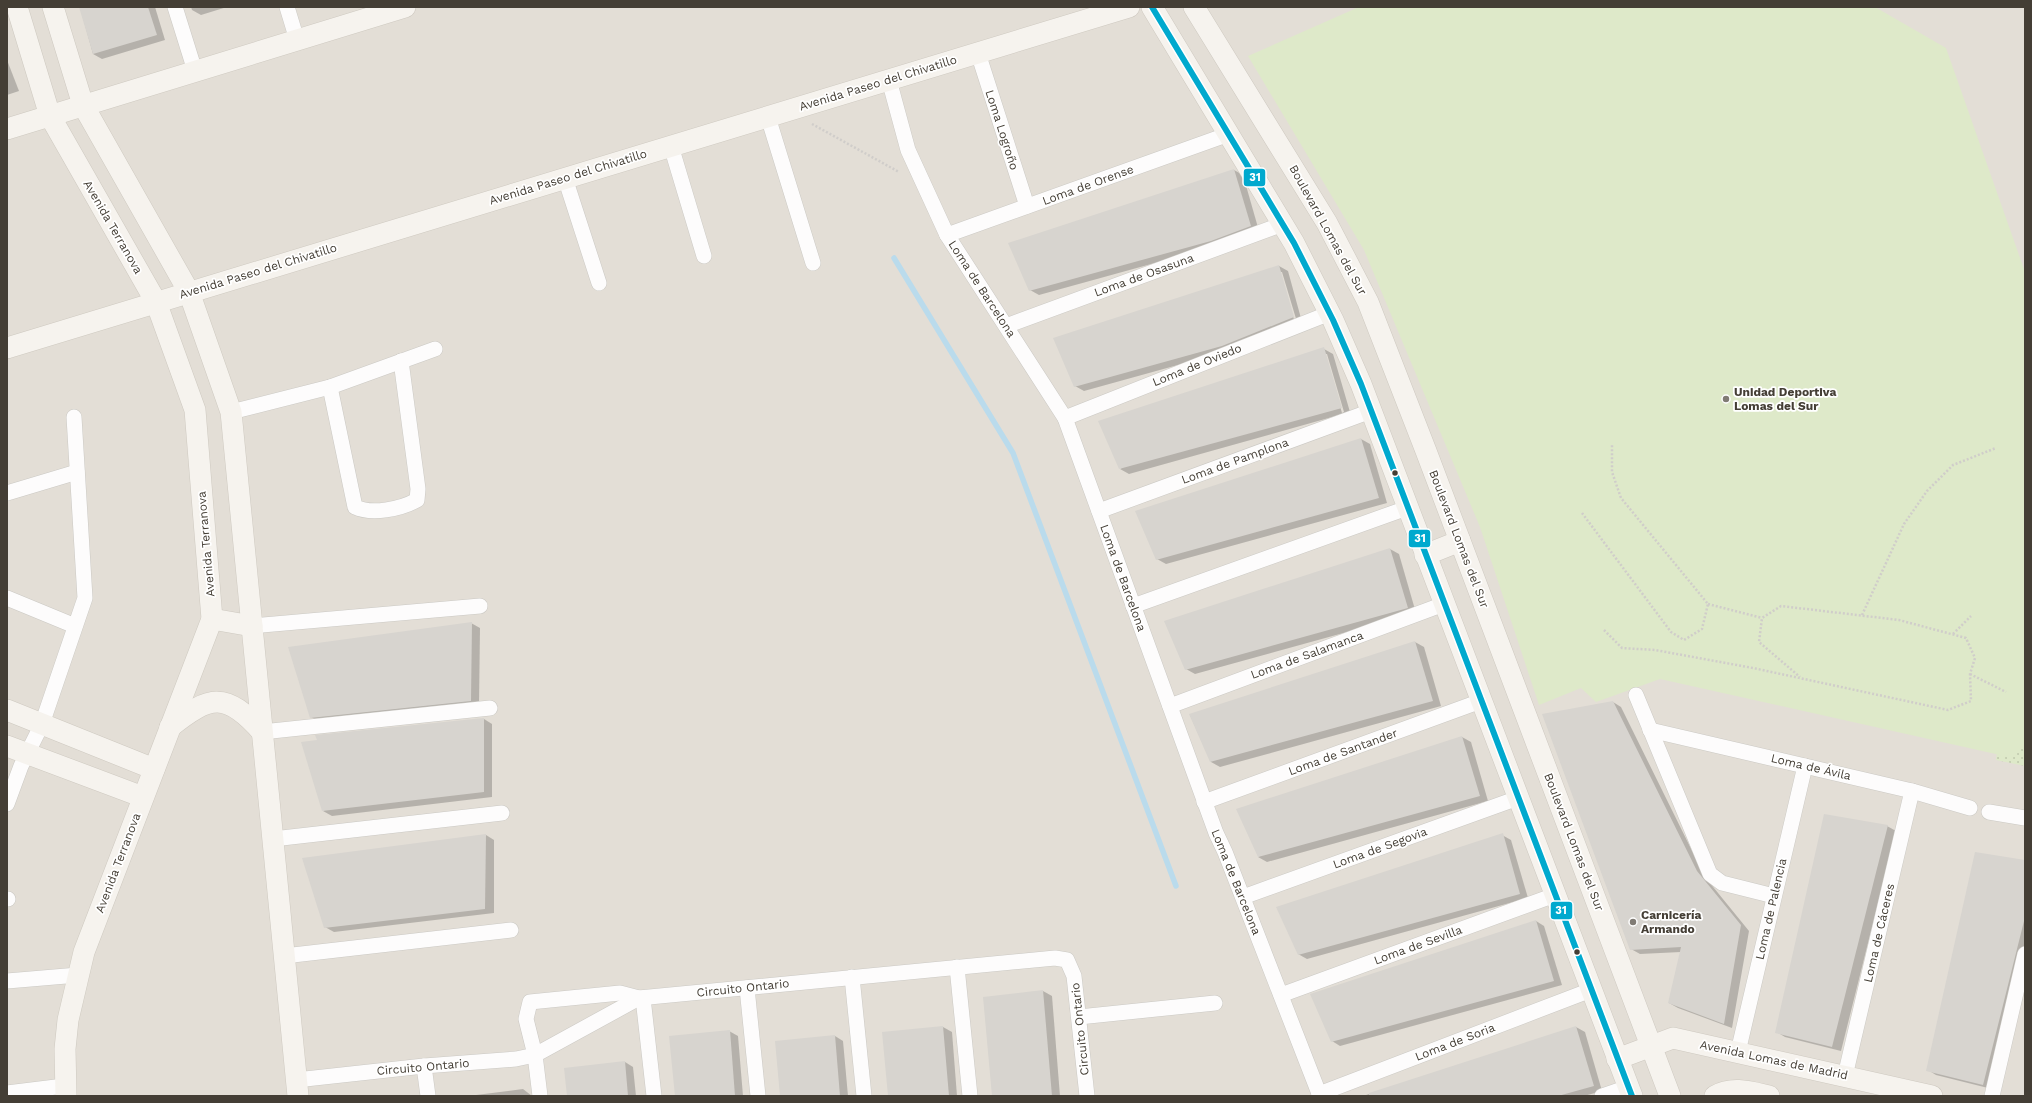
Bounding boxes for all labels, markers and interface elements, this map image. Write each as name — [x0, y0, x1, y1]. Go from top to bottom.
street label: Avenida Paseo del Chivatillo — [797, 52, 959, 114]
street label: Loma Logroño — [982, 88, 1022, 172]
street label: Avenida Paseo del Chivatillo — [487, 146, 649, 208]
street label: Loma de Orense — [1040, 162, 1136, 208]
street label: Boulevard Lomas del Sur — [1286, 162, 1370, 298]
line badge: 31 — [1243, 168, 1266, 187]
text: 31 — [1249, 171, 1261, 184]
street label: Avenida Terranova — [80, 178, 146, 277]
street label: Loma de Barcelona — [945, 238, 1019, 340]
street label: Avenida Paseo del Chivatillo — [177, 240, 339, 302]
street label: Loma de Osasuna — [1092, 250, 1196, 300]
street label: Loma de Oviedo — [1150, 341, 1244, 389]
place label: Unidad Deportiva Lomas del Sur — [1734, 385, 1836, 413]
marker: Unidad Deportiva Lomas del Sur — [1721, 394, 1731, 404]
street label: Loma de Pamplona — [1180, 435, 1291, 487]
unlabelled marker — [1390, 468, 1400, 478]
street label: Boulevard Lomas del Sur — [1426, 468, 1492, 610]
street label: Avenida Terranova — [194, 490, 218, 597]
street label: Loma de Barcelona — [1097, 523, 1149, 634]
line badge: 31 — [1408, 529, 1431, 548]
text: 31 — [1414, 532, 1426, 545]
street label: Loma de Salamanca — [1249, 628, 1365, 682]
street label: Loma de Santander — [1287, 726, 1400, 778]
street label: Loma de Ávila — [1770, 751, 1853, 783]
street label: Boulevard Lomas del Sur — [1541, 771, 1607, 913]
street label: Avenida Terranova — [92, 811, 144, 915]
street label: Loma de Segovia — [1331, 824, 1429, 872]
street label: Loma de Barcelona — [1208, 827, 1264, 937]
street label: Loma de Palencia — [1753, 857, 1790, 961]
street label: Loma de Cáceres — [1861, 882, 1897, 984]
line badge: 31 — [1550, 901, 1573, 920]
text: 31 — [1555, 904, 1567, 917]
place label: Carnicería Armando — [1641, 908, 1702, 936]
marker: Carnicería Armando — [1628, 917, 1638, 927]
street label: Loma de Sevilla — [1372, 922, 1464, 967]
unlabelled marker — [1572, 947, 1582, 957]
street label: Circuito Ontario — [696, 976, 790, 1000]
street label: Circuito Ontario — [1068, 982, 1092, 1076]
street label: Loma de Soria — [1413, 1020, 1497, 1064]
street label: Avenida Lomas de Madrid — [1699, 1037, 1849, 1083]
street label: Circuito Ontario — [376, 1056, 470, 1078]

